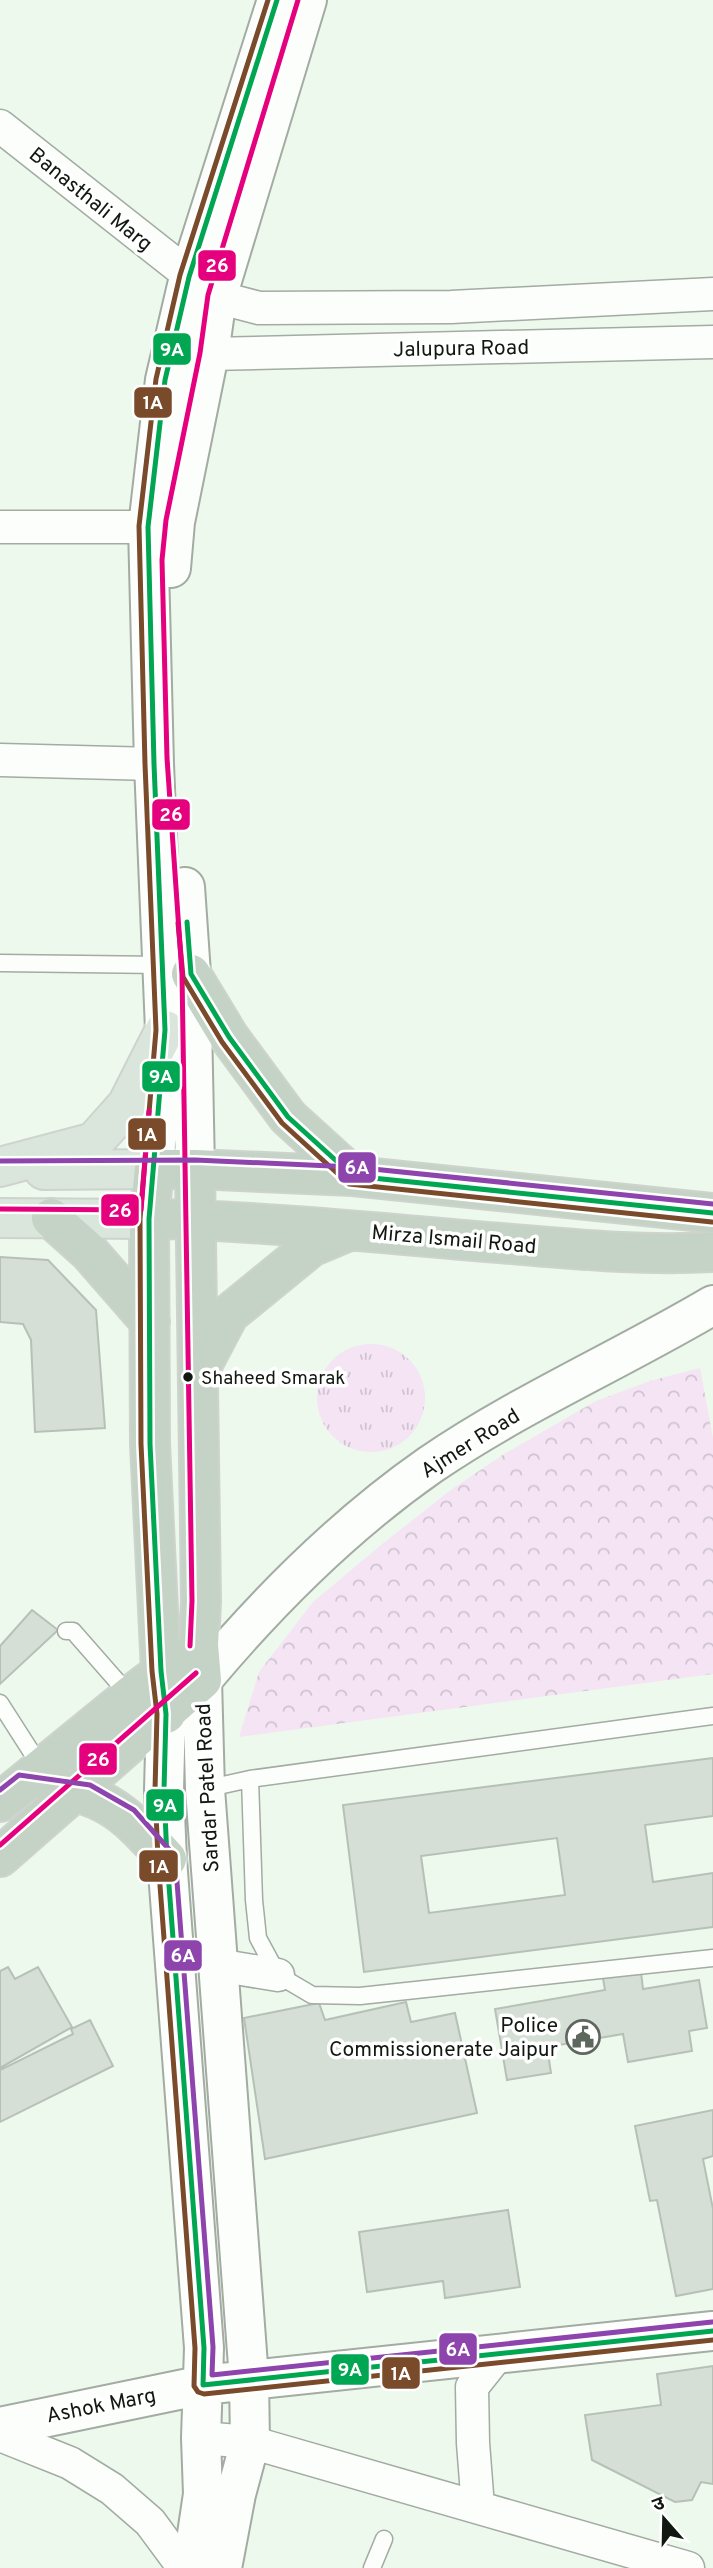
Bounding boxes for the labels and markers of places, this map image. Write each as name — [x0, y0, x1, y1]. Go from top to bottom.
place label: Shaheed Smarak — [201, 1367, 345, 1391]
marker: Shaheed Smarak — [181, 1370, 195, 1384]
place label: Police Commissionerate Jaipur — [329, 2013, 558, 2064]
public building icon: Police Commissionerate Jaipur — [564, 2018, 602, 2056]

